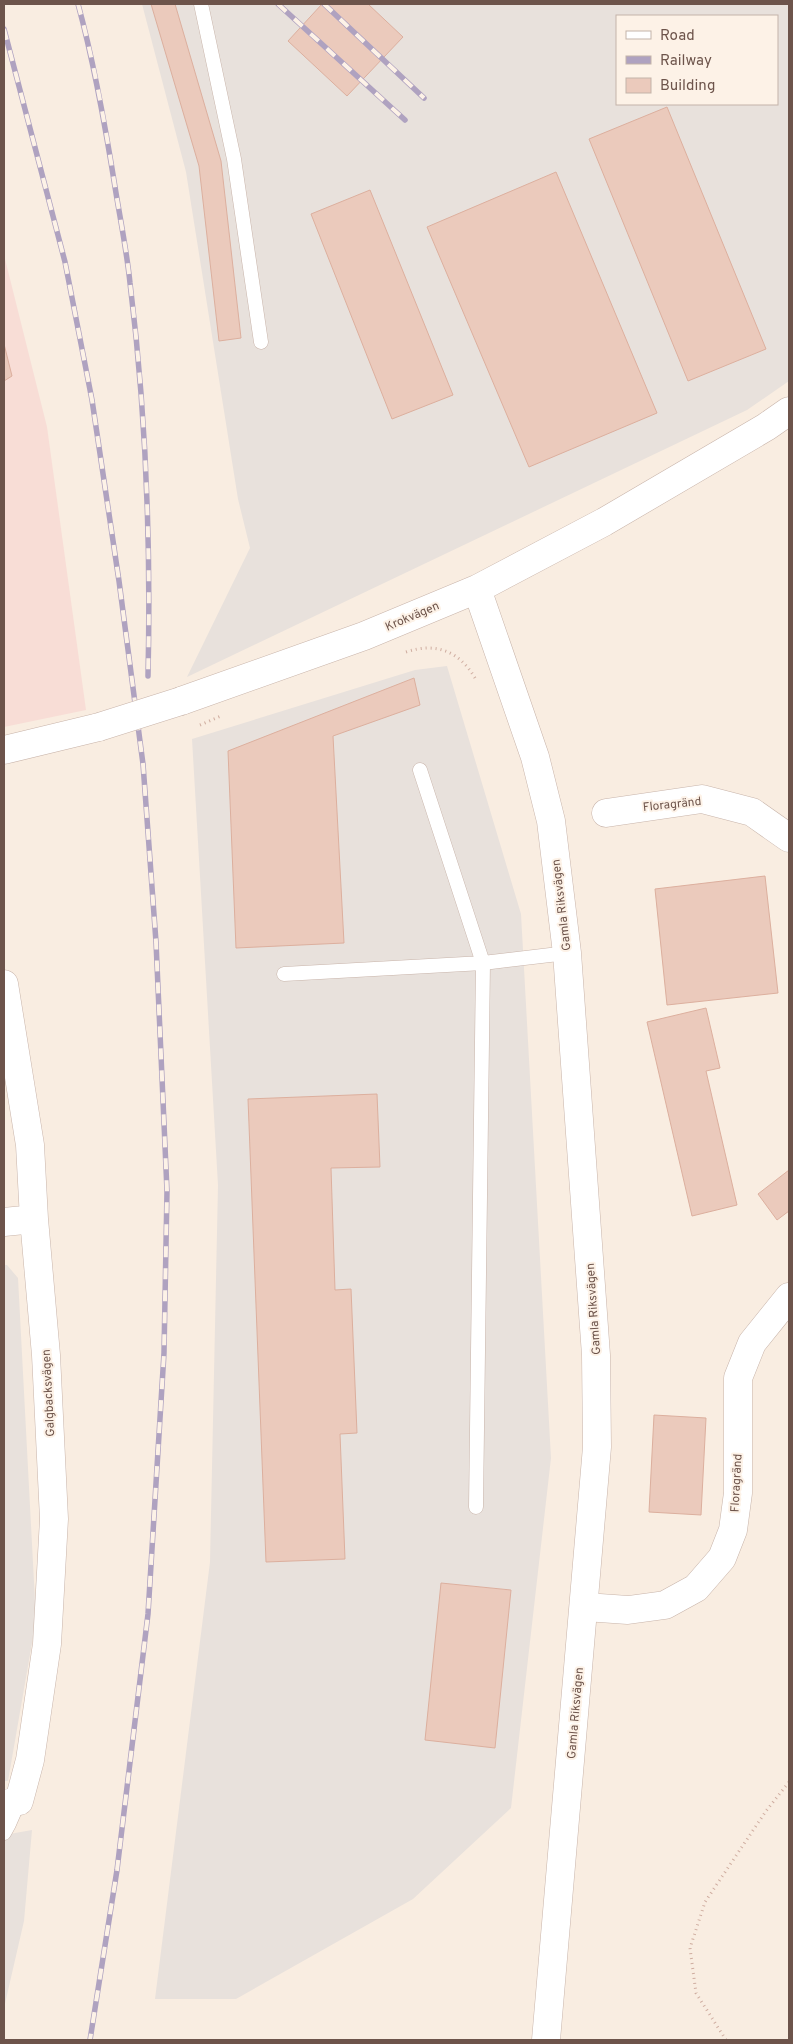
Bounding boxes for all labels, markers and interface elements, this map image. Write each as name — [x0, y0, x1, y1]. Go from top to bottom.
legend — [616, 15, 778, 105]
text: Road — [660, 27, 695, 46]
text: Railway — [660, 52, 712, 71]
text: Building — [660, 77, 715, 96]
street label: Krokvägen — [383, 598, 442, 636]
street label: Floragränd — [642, 794, 702, 816]
street label: Gamla Riksvägen — [548, 858, 576, 952]
street label: Gamla Riksvägen — [583, 1262, 605, 1355]
street label: Galgbacksvägen — [39, 1349, 59, 1437]
street label: Floragränd — [727, 1453, 747, 1513]
street label: Gamla Riksvägen — [564, 1667, 588, 1760]

